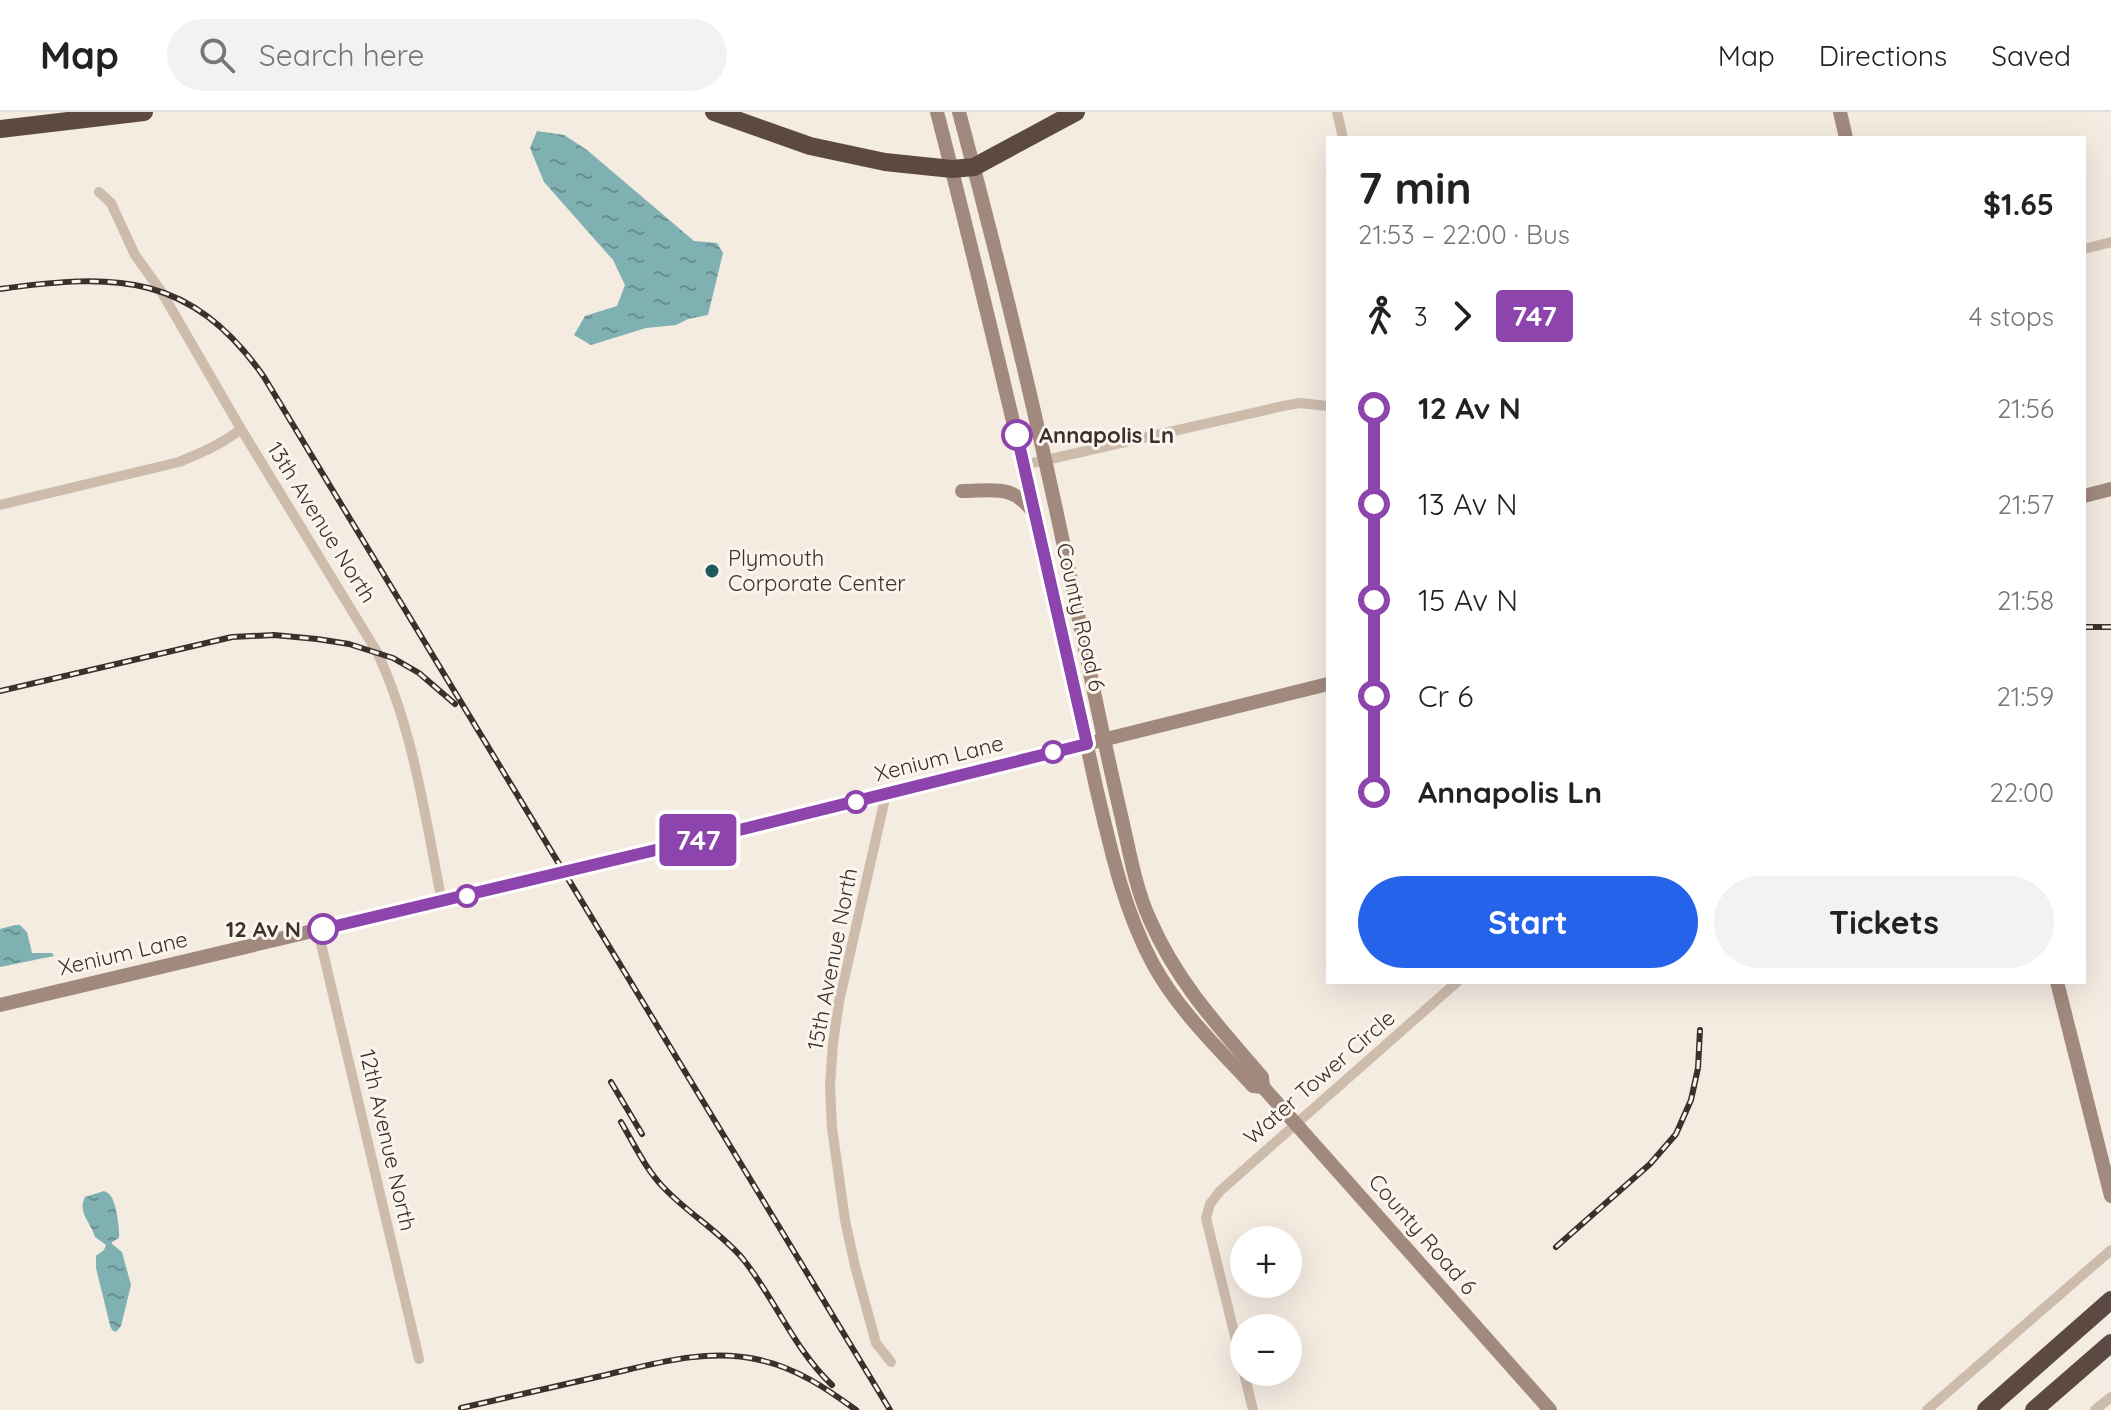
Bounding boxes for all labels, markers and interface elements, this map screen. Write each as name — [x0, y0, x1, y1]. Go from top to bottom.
search box — [167, 19, 727, 91]
text: Map — [40, 31, 119, 79]
icon: search — [195, 33, 239, 77]
text: Search here — [259, 36, 424, 74]
text: Map — [1718, 38, 1775, 73]
text: Directions — [1819, 38, 1947, 73]
text: Saved — [1991, 38, 2071, 73]
text: 7 min — [1358, 160, 1472, 215]
text: $1.65 — [1983, 185, 2054, 223]
text: 21:53 – 22:00 · Bus — [1358, 218, 1570, 251]
icon: walk — [1358, 294, 1402, 338]
icon: forward — [1440, 294, 1484, 338]
text: 747 — [1512, 298, 1557, 333]
text: 3 — [1414, 300, 1428, 333]
text: 4 stops — [1969, 300, 2054, 333]
text: 12 Av N — [1418, 389, 1521, 427]
text: 21:56 — [1997, 392, 2054, 425]
marker: Annapolis Ln — [1002, 420, 1032, 450]
place label: Annapolis Ln — [1039, 421, 1174, 449]
street label: 13th Avenue North — [261, 436, 383, 608]
text: 13 Av N — [1418, 485, 1517, 523]
text: 21:57 — [1998, 488, 2054, 521]
street label: County Road 6 — [1050, 540, 1112, 694]
place label: Plymouth Corporate Center — [728, 544, 906, 597]
marker: Plymouth Corporate Center — [703, 562, 721, 580]
text: 15 Av N — [1418, 581, 1518, 619]
text: 21:58 — [1997, 584, 2054, 617]
text: Cr 6 — [1418, 677, 1473, 715]
text: 21:59 — [1996, 680, 2054, 713]
street label: Xenium Lane — [872, 728, 1006, 788]
unlabelled marker — [1042, 741, 1064, 763]
text: Annapolis Ln — [1418, 773, 1602, 811]
text: 22:00 — [1989, 776, 2054, 809]
unlabelled marker — [845, 791, 867, 813]
line badge: 747 — [652, 814, 744, 866]
text: 747 — [675, 822, 721, 857]
street label: 15th Avenue North — [801, 865, 863, 1053]
button: Start — [1358, 876, 1698, 968]
button: Tickets — [1714, 876, 2054, 968]
unlabelled marker — [456, 885, 478, 907]
marker: 12 Av N — [308, 914, 338, 944]
place label: 12 Av N — [226, 915, 301, 943]
street label: Xenium Lane — [56, 925, 190, 981]
street label: Water Tower Circle — [1237, 1004, 1401, 1150]
street label: 12th Avenue North — [354, 1047, 422, 1233]
street label: County Road 6 — [1363, 1168, 1483, 1300]
map controls — [1230, 1226, 1302, 1386]
button: + — [1230, 1226, 1302, 1298]
button: − — [1230, 1314, 1302, 1386]

